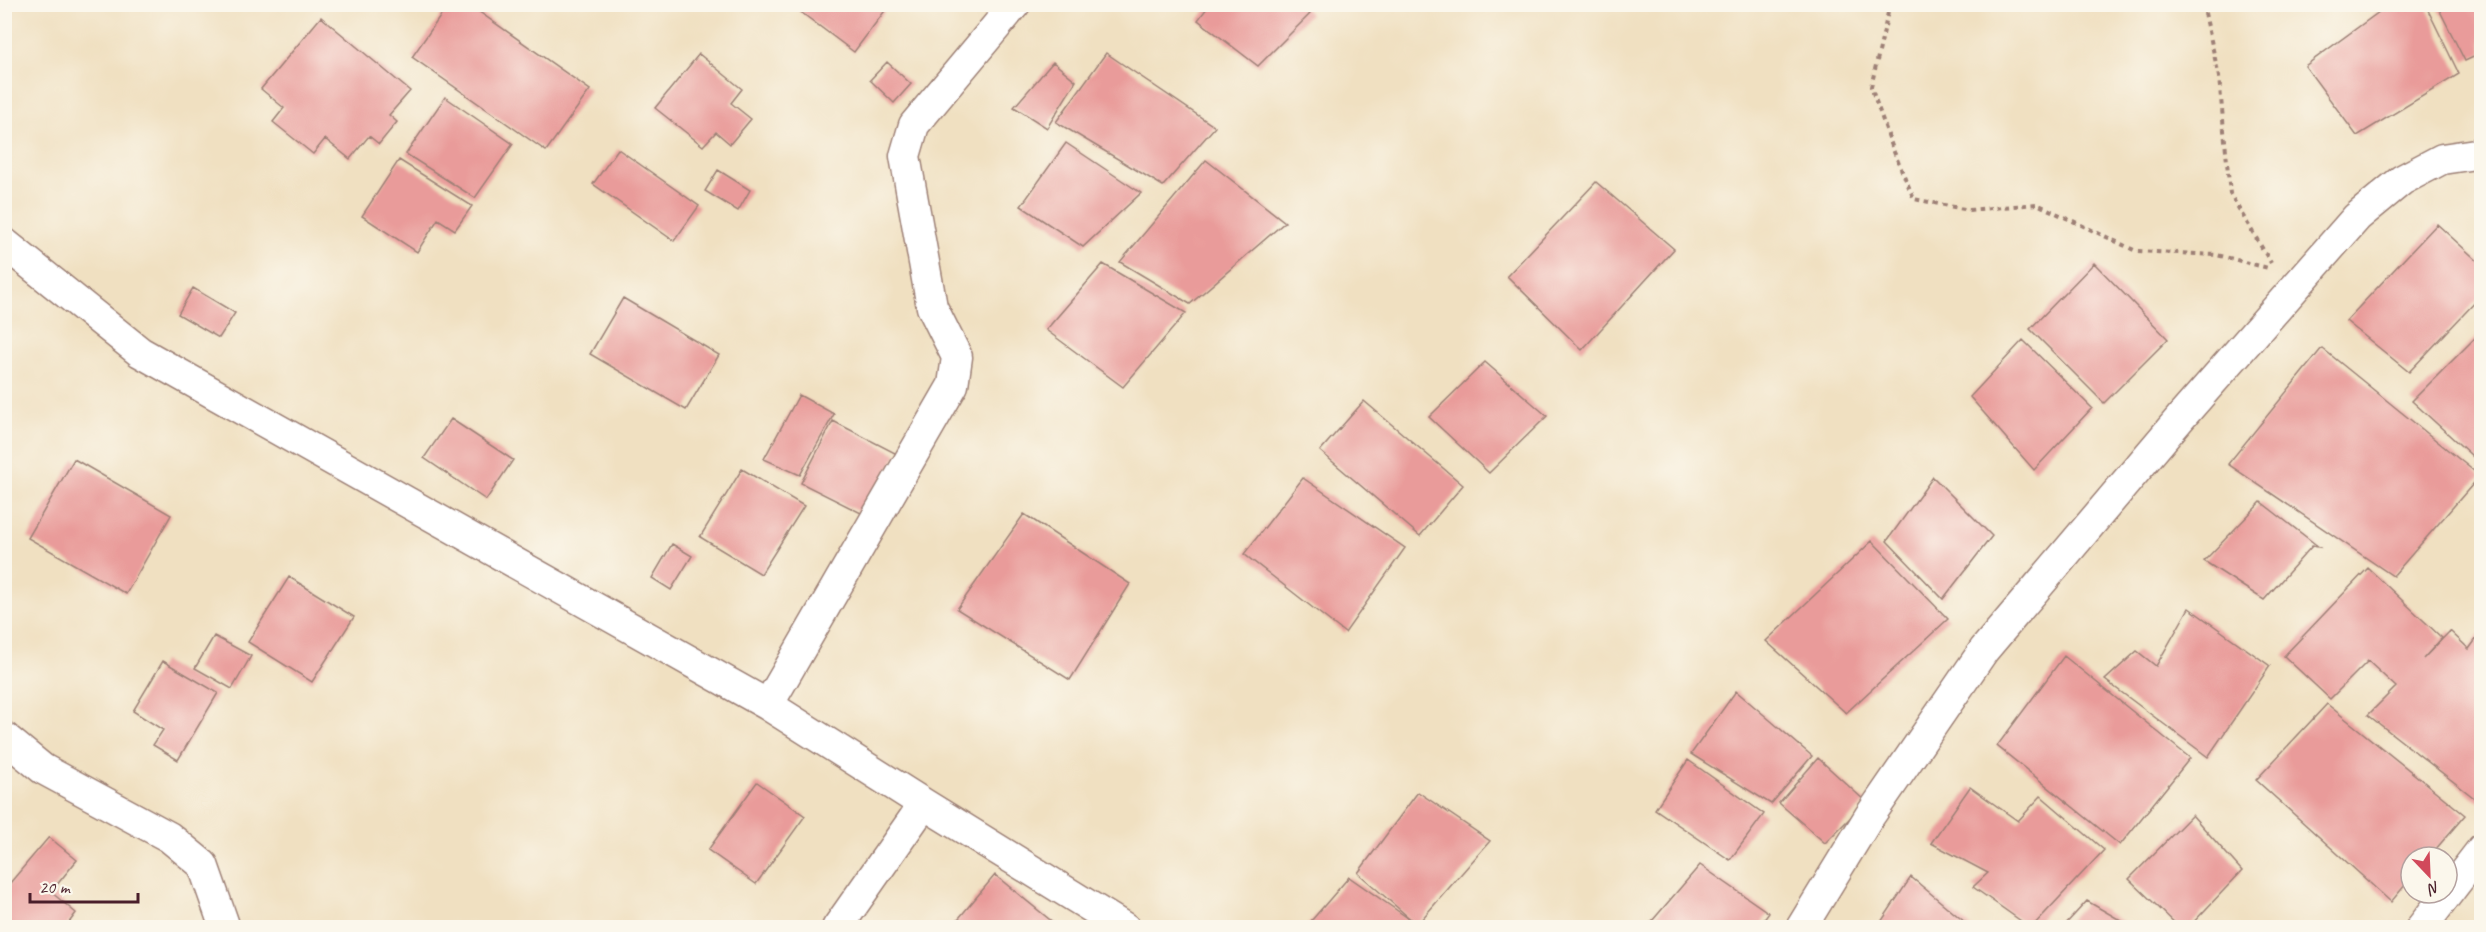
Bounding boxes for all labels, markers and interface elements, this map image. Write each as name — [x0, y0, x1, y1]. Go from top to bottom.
north arrow — [2399, 845, 2459, 905]
scale bar — [30, 866, 138, 904]
text: 20 m — [39, 876, 72, 898]
text: N — [2423, 877, 2443, 900]

